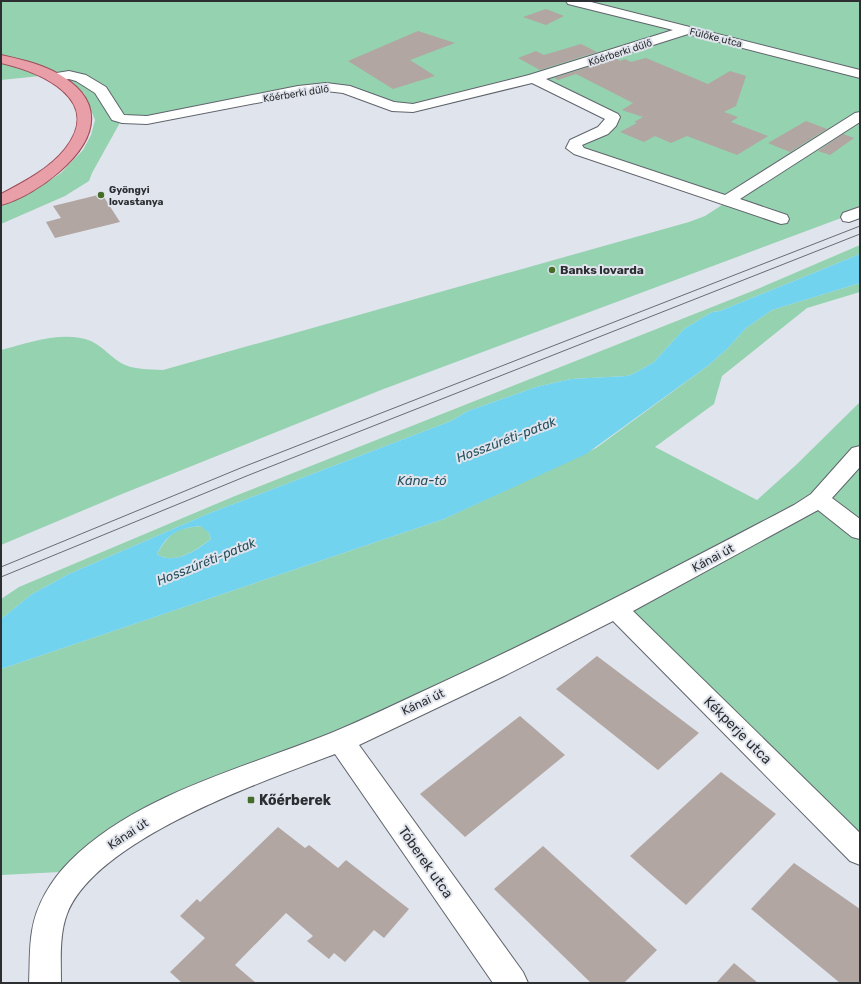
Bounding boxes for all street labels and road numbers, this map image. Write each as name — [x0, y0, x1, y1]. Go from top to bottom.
street label: Fülőke utca — [688, 26, 743, 50]
street label: Kőérberki dűlő — [587, 37, 654, 69]
street label: Kőérberki dűlő — [262, 83, 330, 105]
street label: Kánai út — [690, 541, 737, 575]
street label: Kánai út — [399, 686, 447, 718]
street label: Kékperje utca — [700, 693, 775, 768]
street label: Kánai út — [105, 816, 151, 852]
street label: Tóberek utca — [395, 823, 457, 902]

